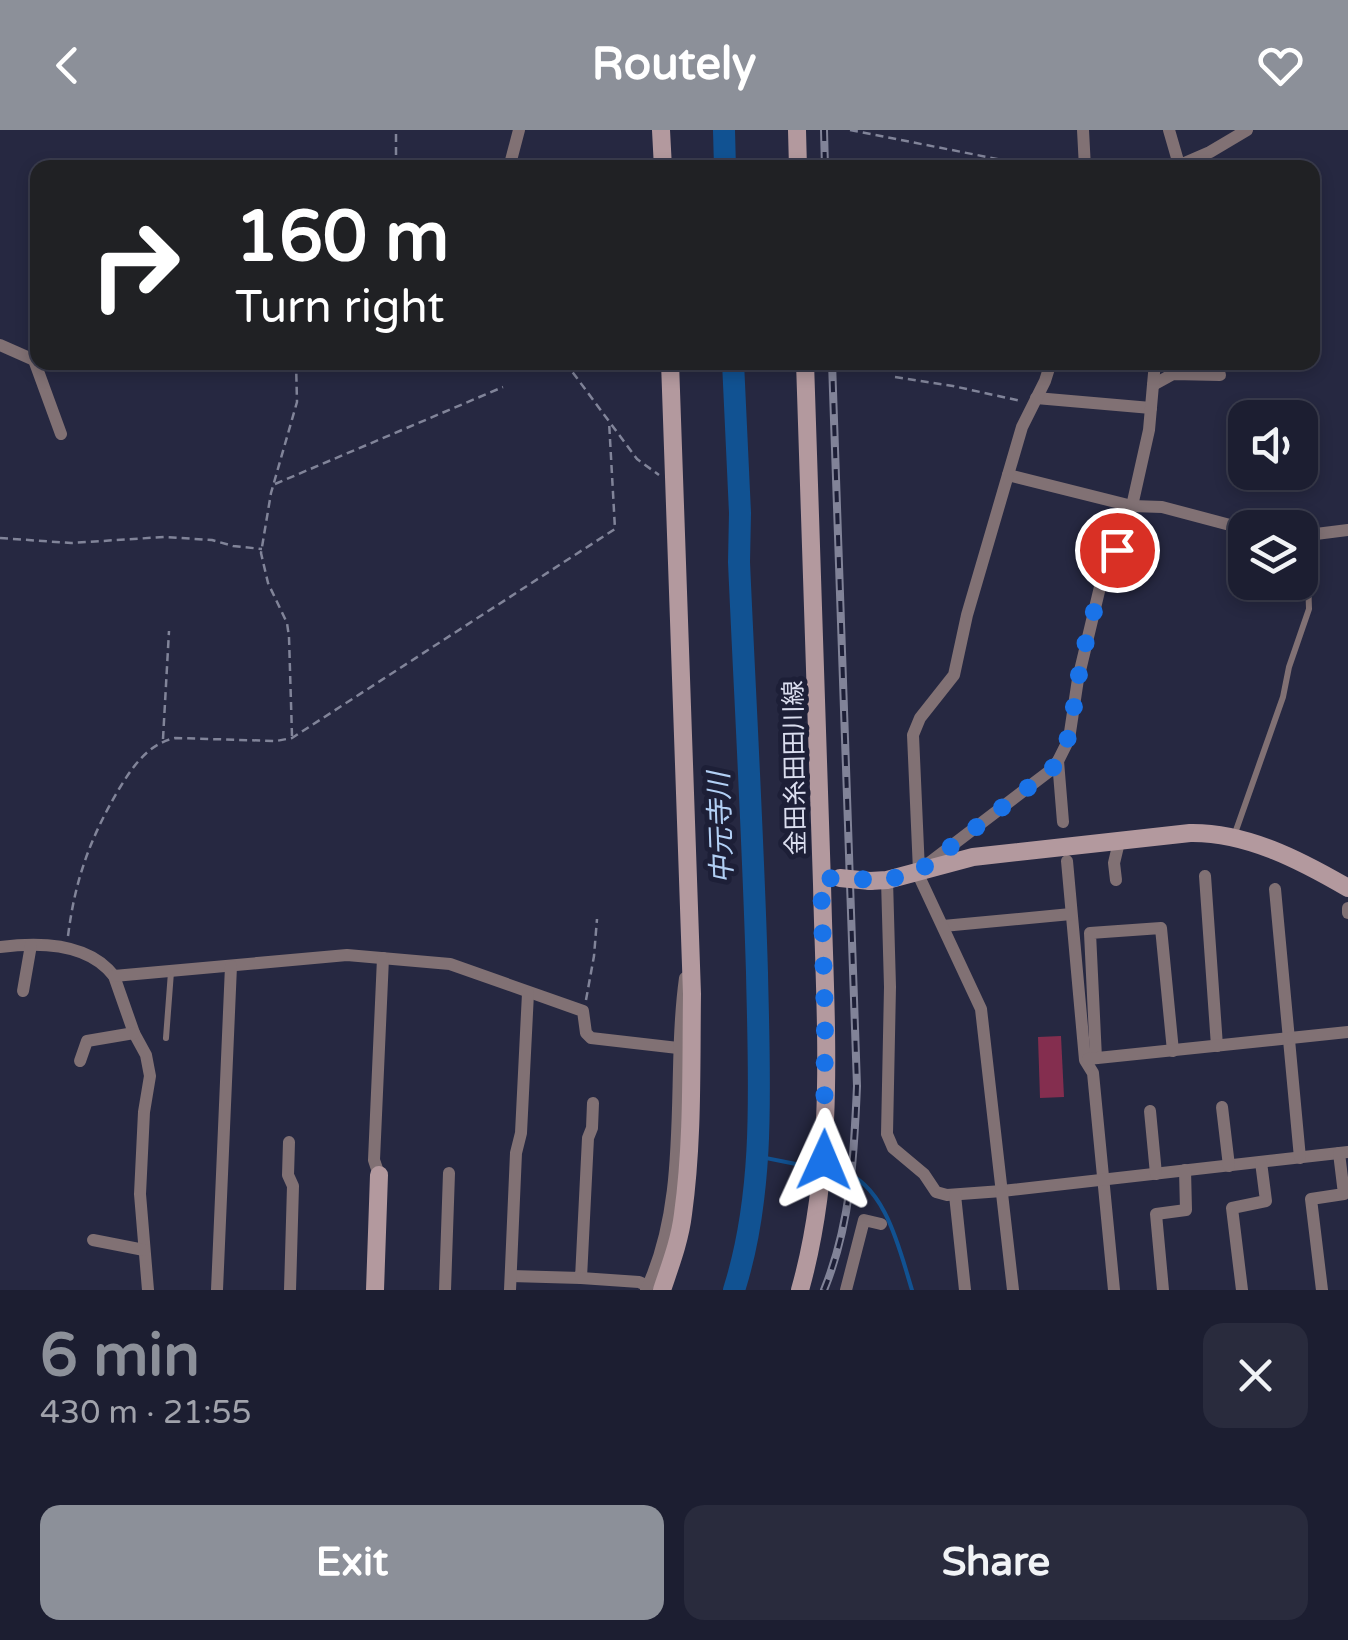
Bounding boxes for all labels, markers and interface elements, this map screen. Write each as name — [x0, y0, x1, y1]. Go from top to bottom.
icon: back — [40, 38, 95, 93]
text: Routely — [592, 38, 756, 92]
icon: heart — [1253, 38, 1308, 93]
text: 160 m — [235, 196, 449, 280]
icon: right — [70, 200, 200, 330]
text: Turn right — [235, 281, 444, 335]
map controls — [1228, 400, 1318, 600]
button: sound — [1228, 400, 1318, 490]
pin — [1075, 508, 1160, 593]
button: layers — [1228, 510, 1318, 600]
icon: arrive — [1090, 523, 1145, 578]
street label: 金田糸田田川線 — [778, 680, 812, 856]
water label: 中元寺川 — [702, 768, 740, 885]
position arrow — [772, 1108, 876, 1212]
text: 6 min — [40, 1320, 200, 1392]
button: close — [1203, 1323, 1308, 1428]
text: 430 m · 21:55 — [40, 1394, 252, 1432]
button: Exit — [40, 1505, 664, 1620]
button: Share — [684, 1505, 1308, 1620]

